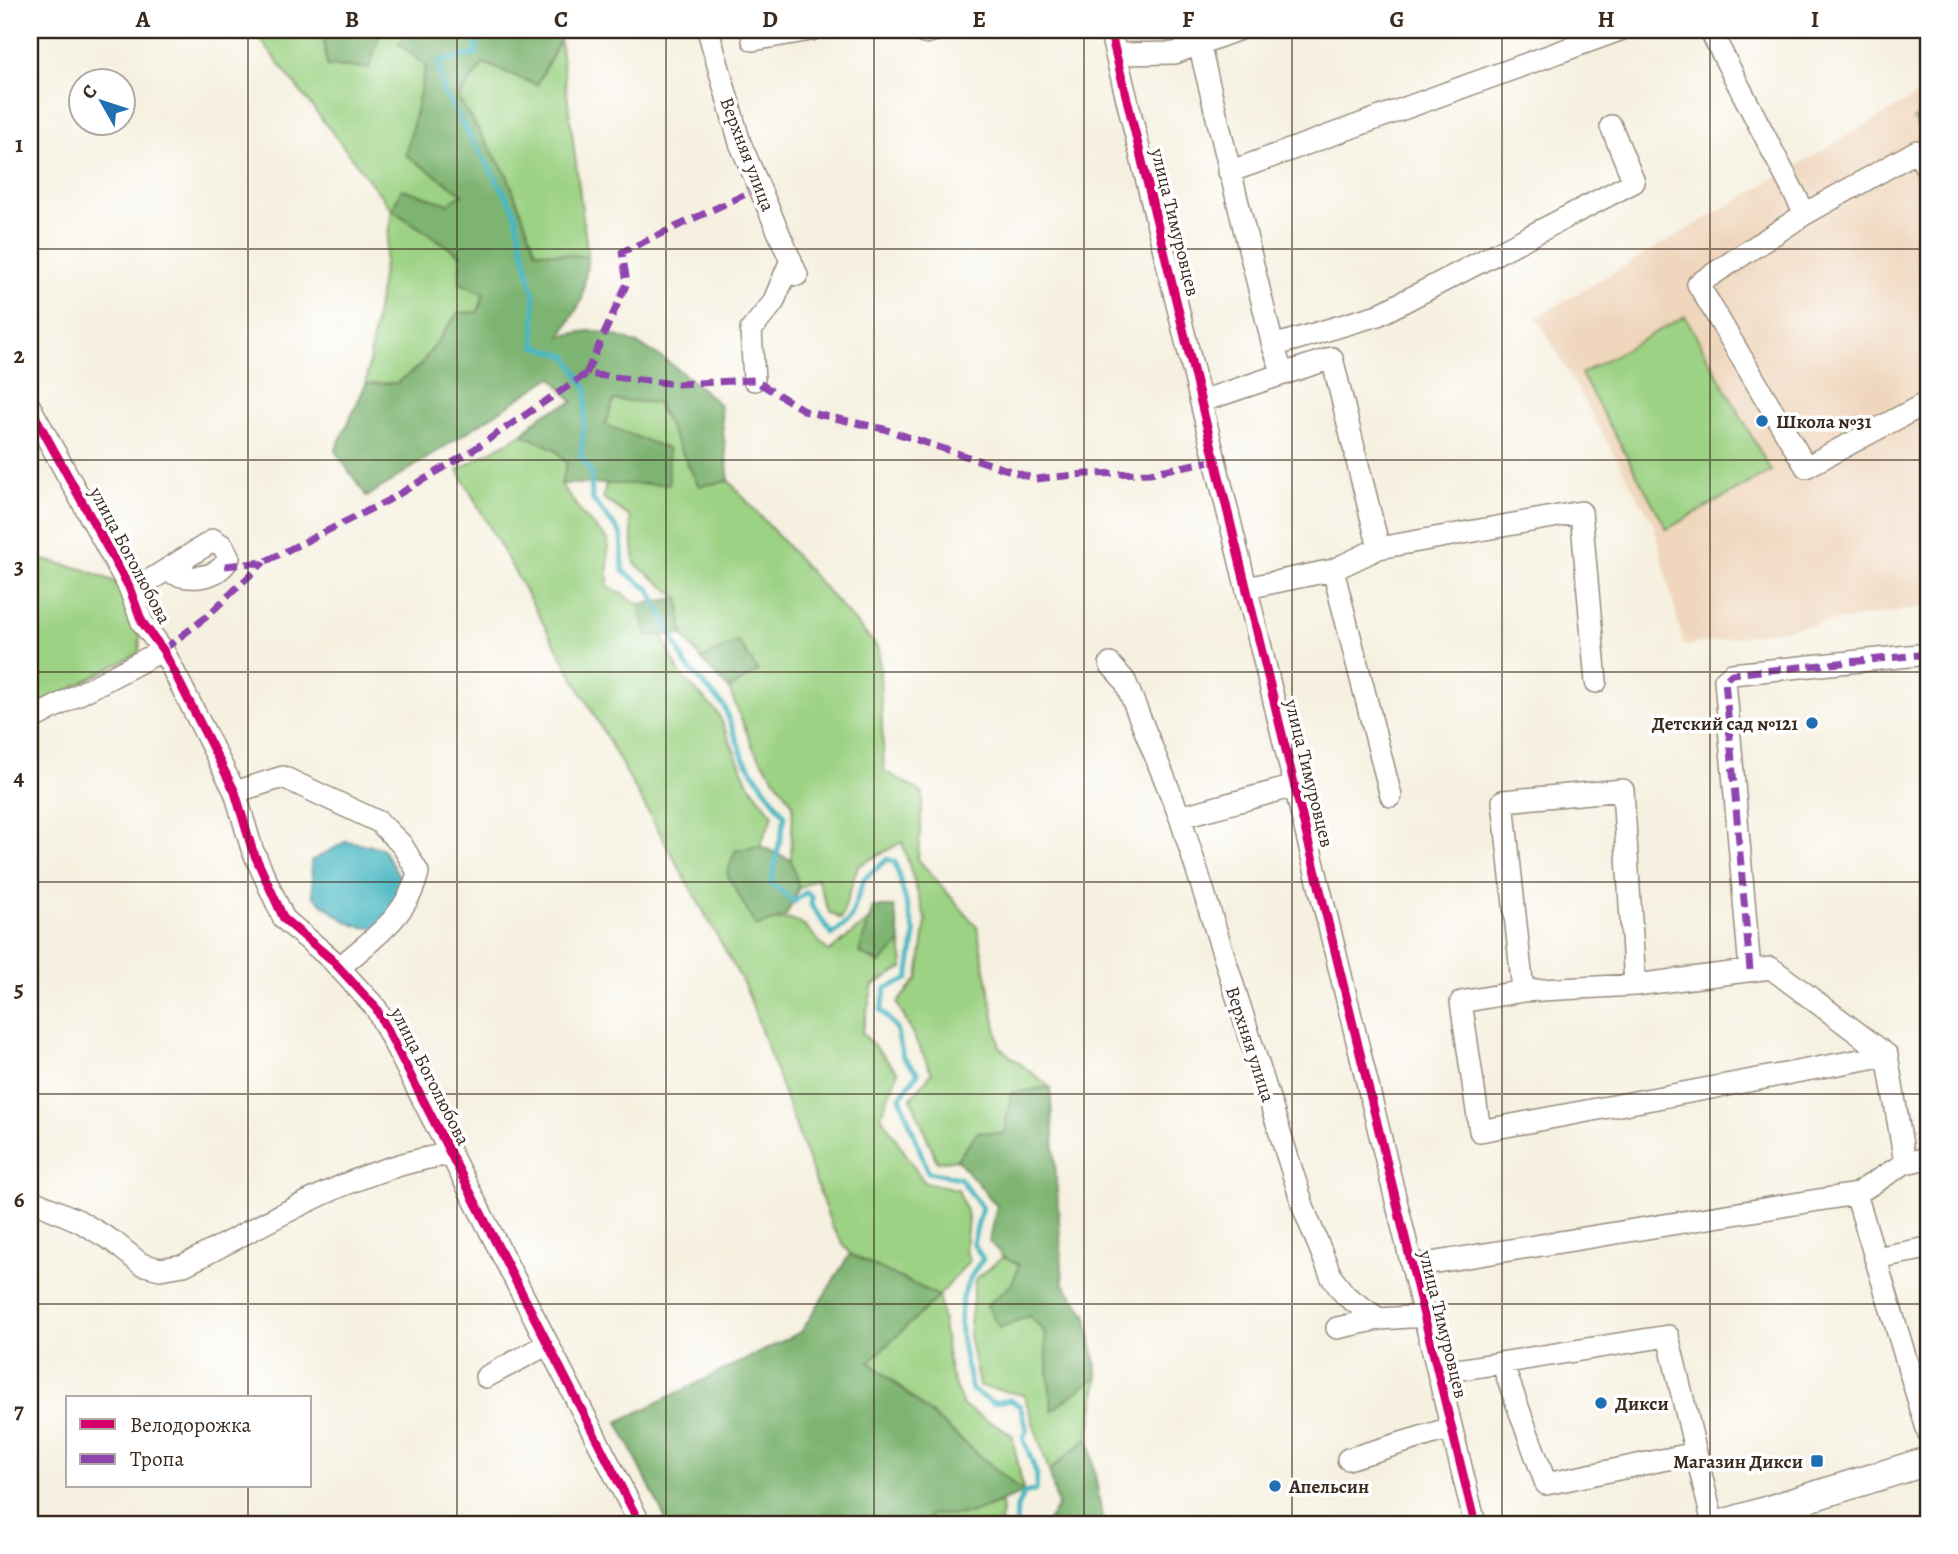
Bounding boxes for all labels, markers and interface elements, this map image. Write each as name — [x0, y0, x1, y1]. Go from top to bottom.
text: A — [135, 4, 151, 35]
text: B — [345, 4, 359, 35]
text: C — [554, 4, 568, 35]
text: D — [762, 4, 778, 35]
text: E — [972, 4, 986, 35]
text: F — [1182, 4, 1195, 35]
text: G — [1389, 4, 1405, 35]
text: H — [1597, 4, 1615, 35]
text: I — [1811, 4, 1819, 35]
north arrow — [66, 66, 136, 136]
text: С — [76, 79, 103, 105]
street label: Верхняя улица — [713, 93, 781, 215]
text: 1 — [15, 129, 23, 160]
street label: улица Тимуровцев — [1144, 145, 1206, 299]
text: 2 — [13, 340, 25, 371]
place label: Школа №31 — [1776, 409, 1872, 435]
marker: Школа №31 — [1754, 413, 1770, 429]
street label: улица Боголюбова — [83, 482, 177, 629]
text: 3 — [14, 551, 24, 582]
street label: улица Тимуровцев — [1278, 696, 1340, 850]
place label: Детский сад №121 — [1652, 711, 1798, 737]
marker: Детский сад №121 — [1804, 715, 1820, 731]
text: 4 — [14, 762, 25, 793]
text: 5 — [14, 973, 24, 1004]
street label: Верхняя улица — [1219, 983, 1281, 1106]
street label: улица Боголюбова — [384, 1002, 476, 1150]
text: 6 — [14, 1184, 25, 1215]
street label: улица Тимуровцев — [1412, 1247, 1474, 1401]
place label: Дикси — [1615, 1391, 1669, 1417]
text: 7 — [14, 1395, 24, 1426]
marker: Дикси — [1593, 1395, 1609, 1411]
legend — [66, 1396, 312, 1488]
text: Велодорожка — [130, 1411, 251, 1439]
text: Тропа — [130, 1445, 184, 1473]
place label: Магазин Дикси — [1673, 1449, 1803, 1475]
marker: Магазин Дикси — [1809, 1453, 1825, 1469]
place label: Апельсин — [1288, 1474, 1369, 1500]
marker: Апельсин — [1267, 1478, 1283, 1494]

